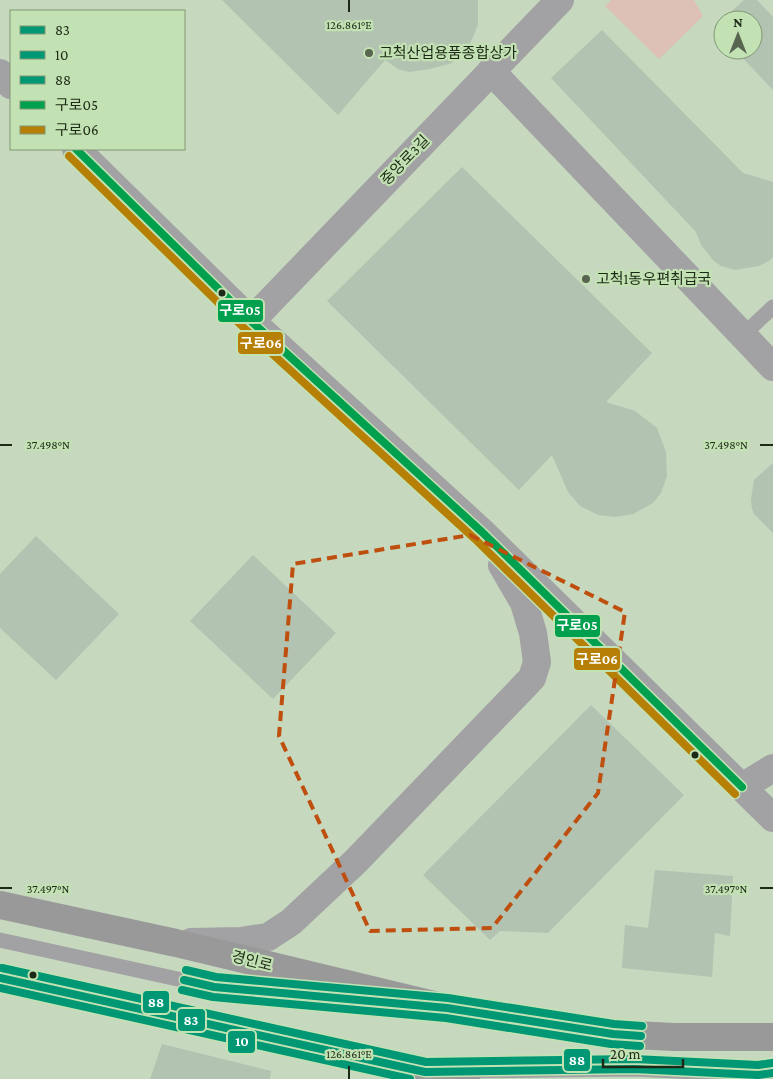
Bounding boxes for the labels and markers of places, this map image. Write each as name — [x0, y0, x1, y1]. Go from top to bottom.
place label: 고척산업용품종합상가 — [379, 44, 517, 61]
marker: 고척산업용품종합상가 — [363, 47, 375, 59]
place label: 고척1동우편취급국 — [596, 270, 711, 287]
marker: 고척1동우편취급국 — [580, 273, 592, 285]
unlabelled marker — [217, 288, 227, 298]
unlabelled marker — [690, 750, 700, 760]
unlabelled marker — [28, 970, 38, 980]

